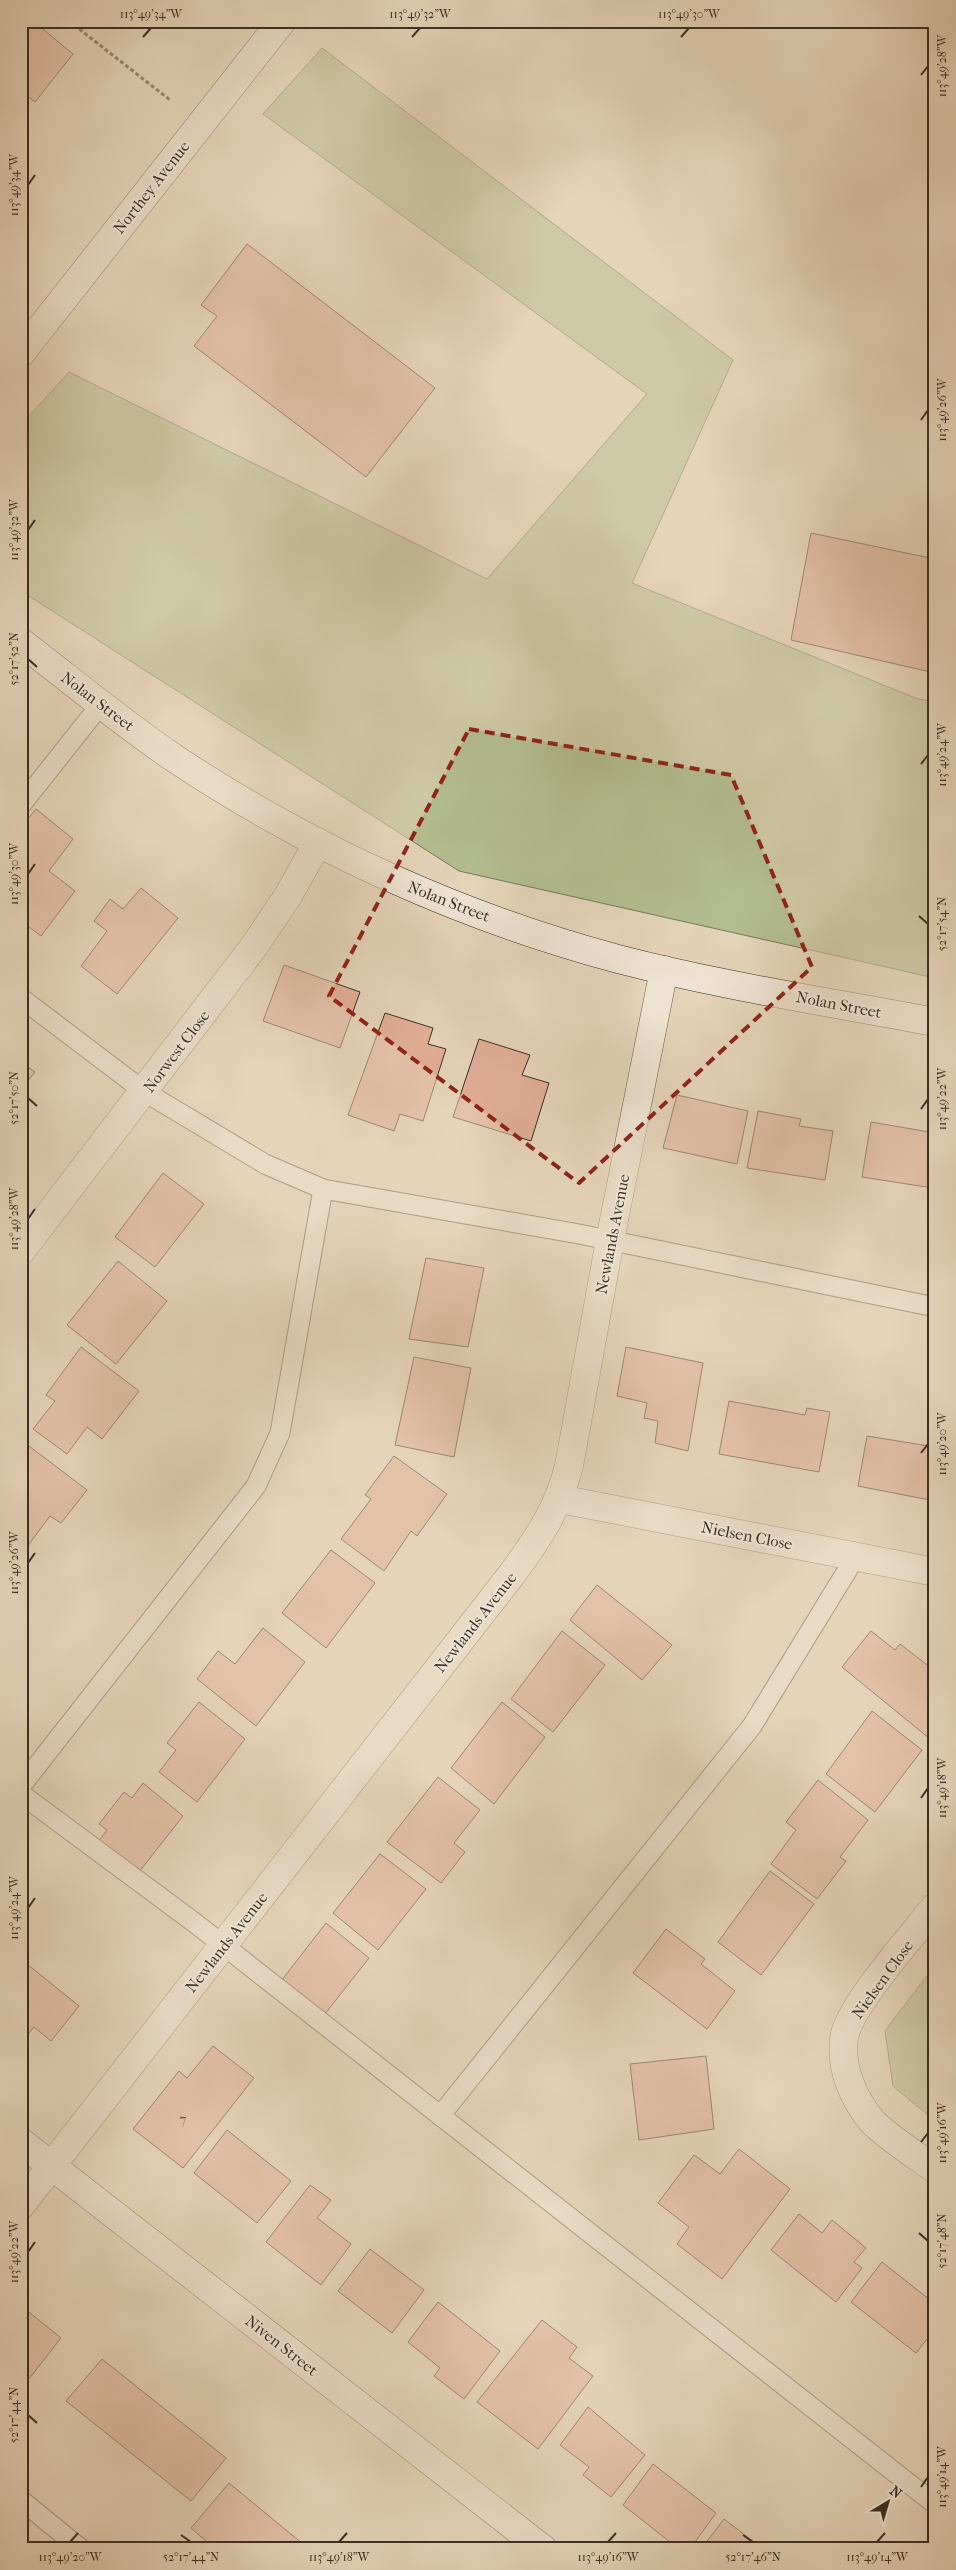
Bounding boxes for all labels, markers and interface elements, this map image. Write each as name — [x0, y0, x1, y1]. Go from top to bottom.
text: 113°49'34"W — [120, 7, 183, 21]
text: 113°49'32"W — [389, 7, 452, 21]
text: 113°49'30"W — [658, 7, 721, 21]
text: 113°49'28"W — [935, 34, 949, 97]
street label: Northey Avenue — [109, 137, 194, 238]
text: 113°49'34"W — [7, 153, 21, 216]
text: 113°49'26"W — [935, 377, 949, 441]
text: 113°49'32"W — [7, 498, 21, 561]
text: 52°17'52"N — [7, 632, 21, 686]
street label: Nolan Street — [57, 668, 138, 735]
text: 113°49'24"W — [935, 722, 949, 787]
text: 113°49'30"W — [7, 842, 21, 905]
street label: Nolan Street — [405, 877, 493, 926]
text: 52°17'54"N — [935, 897, 949, 951]
street label: Nolan Street — [795, 987, 884, 1022]
street label: Norwest Close — [139, 1006, 214, 1096]
text: 113°49'22"W — [935, 1066, 949, 1130]
text: 52°17'50"N — [7, 1071, 21, 1125]
street label: Newlands Avenue — [592, 1172, 633, 1296]
text: 113°49'28"W — [7, 1187, 21, 1250]
text: 113°49'20"W — [935, 1411, 949, 1476]
street label: Nielsen Close — [700, 1517, 794, 1554]
text: 113°49'26"W — [7, 1530, 21, 1594]
street label: Newlands Avenue — [430, 1568, 521, 1676]
text: 113°49'18"W — [935, 1756, 949, 1818]
text: 113°49'24"W — [7, 1875, 21, 1940]
street label: Newlands Avenue — [181, 1888, 272, 1996]
street label: Nielsen Close — [848, 1936, 917, 2022]
text: 113°49'16"W — [935, 2101, 949, 2163]
house number: 7 — [180, 2111, 187, 2128]
text: 52°17'48"N — [935, 2213, 949, 2269]
text: 113°49'22"W — [7, 2219, 21, 2283]
street label: Niven Street — [242, 2311, 322, 2380]
text: 52°17'44"N — [7, 2387, 21, 2443]
text: 113°49'14"W — [935, 2445, 949, 2508]
north arrow — [864, 2478, 914, 2528]
text: N — [886, 2482, 905, 2502]
text: 113°49'20"W — [38, 2550, 103, 2564]
text: 52°17'44"N — [163, 2550, 219, 2564]
text: 113°49'18"W — [309, 2550, 371, 2564]
text: 113°49'16"W — [578, 2550, 640, 2564]
text: 52°17'46"N — [725, 2550, 781, 2564]
text: 113°49'14"W — [846, 2550, 909, 2564]

